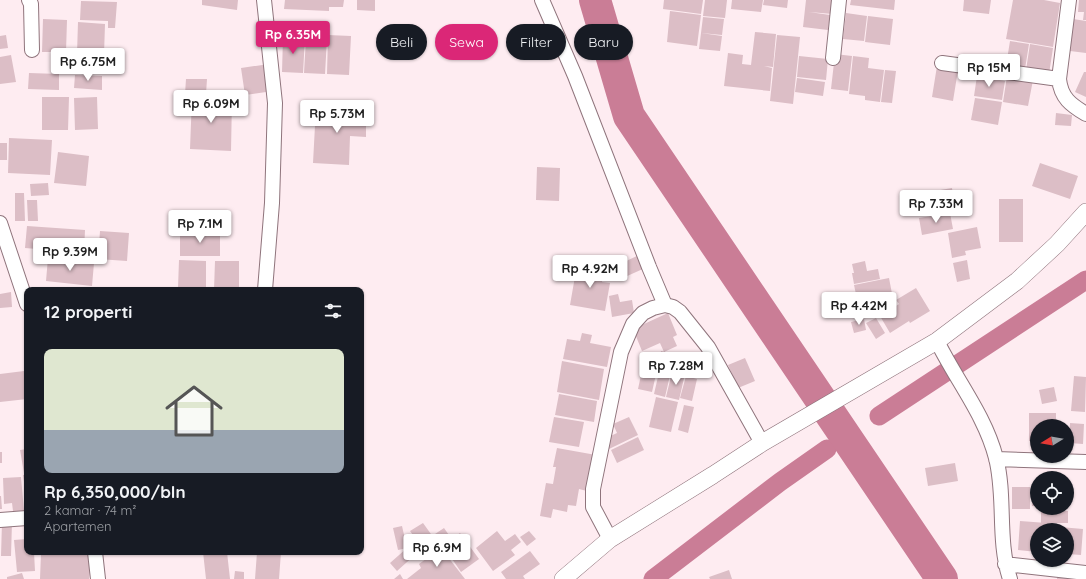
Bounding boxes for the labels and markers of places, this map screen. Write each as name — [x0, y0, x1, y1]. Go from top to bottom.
pin: Rp 6.35M — [252, 21, 334, 55]
pin: Rp 6.75M — [47, 48, 129, 82]
pin: Rp 15M — [956, 54, 1022, 88]
pin: Rp 6.09M — [170, 90, 252, 124]
pin: Rp 5.73M — [296, 100, 378, 134]
pin: Rp 7.33M — [895, 190, 977, 224]
pin: Rp 7.1M — [163, 210, 237, 244]
pin: Rp 9.39M — [29, 238, 111, 272]
pin: Rp 4.92M — [549, 255, 631, 289]
pin: Rp 4.42M — [818, 292, 900, 326]
pin: Rp 7.28M — [635, 352, 717, 386]
pin: Rp 6.9M — [400, 534, 474, 568]

